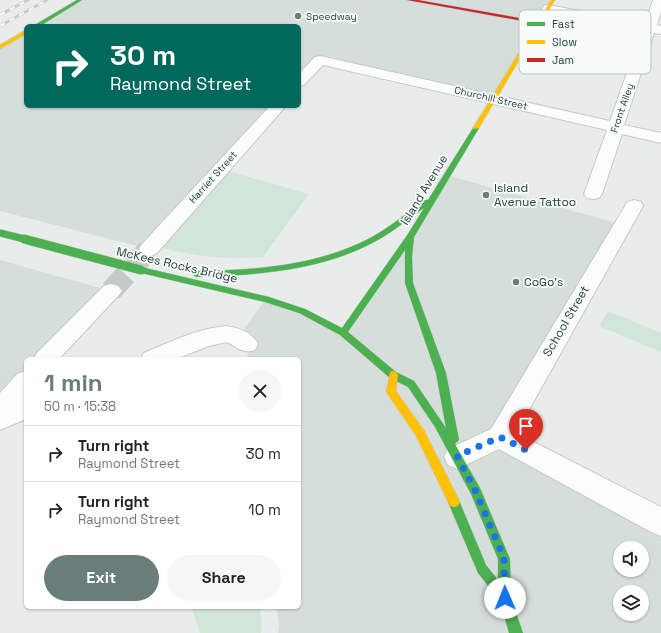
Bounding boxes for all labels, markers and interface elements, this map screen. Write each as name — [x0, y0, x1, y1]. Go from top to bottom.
place label: Speedway — [306, 10, 357, 23]
legend — [519, 10, 651, 74]
marker: Speedway — [293, 11, 303, 21]
text: Fast — [552, 17, 575, 31]
text: Slow — [552, 35, 577, 49]
text: 30 m — [110, 37, 176, 73]
icon: right — [44, 40, 96, 92]
text: Jam — [552, 53, 574, 67]
text: Raymond Street — [110, 72, 251, 95]
street label: Front Alley — [607, 82, 637, 134]
street label: Churchill Street — [453, 83, 529, 113]
street label: Harriet Street — [186, 148, 240, 206]
street label: Island Avenue — [397, 152, 451, 228]
place label: Island Avenue Tattoo — [494, 180, 576, 210]
marker: Island Avenue Tattoo — [481, 190, 491, 200]
street label: McKees Rocks Bridge — [115, 243, 239, 287]
place label: CoGo's — [524, 274, 563, 290]
marker: CoGo's — [511, 277, 521, 287]
street label: School Street — [539, 283, 593, 359]
text: 1 min — [44, 367, 103, 398]
button: close — [239, 370, 281, 412]
text: 50 m · 15:38 — [44, 398, 116, 415]
pin — [509, 409, 543, 450]
icon: arrive — [515, 415, 537, 437]
text: Turn right — [78, 436, 149, 455]
icon: right — [44, 443, 66, 465]
text: 30 m — [246, 444, 281, 463]
text: Raymond Street — [78, 455, 180, 472]
text: Turn right — [78, 492, 149, 511]
icon: right — [44, 499, 66, 521]
text: 10 m — [248, 500, 281, 519]
text: Raymond Street — [78, 511, 180, 528]
map controls — [613, 541, 649, 621]
button: sound — [613, 541, 649, 577]
button: Exit — [44, 555, 159, 601]
button: Share — [167, 555, 281, 601]
position arrow — [484, 577, 526, 619]
button: layers — [613, 585, 649, 621]

